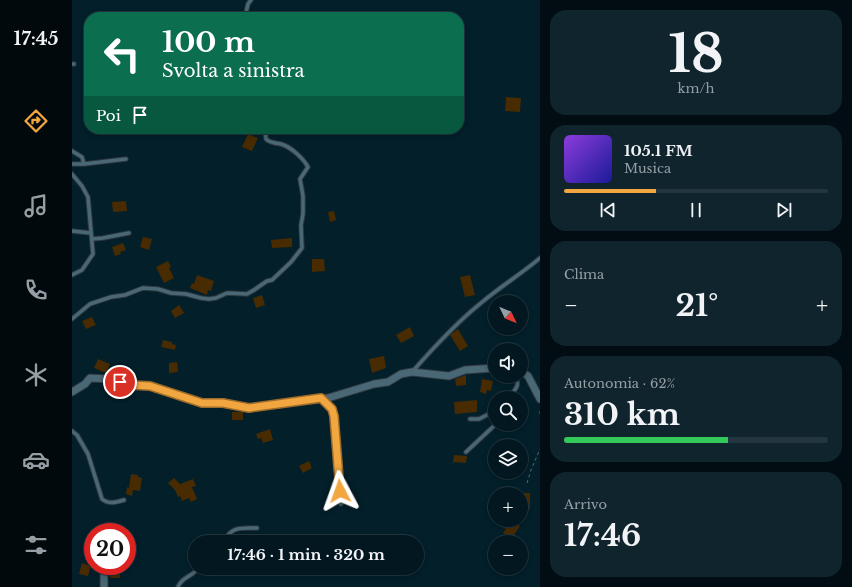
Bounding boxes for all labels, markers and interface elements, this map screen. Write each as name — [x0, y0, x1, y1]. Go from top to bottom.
text: 18 — [668, 22, 724, 86]
text: 100 m — [162, 25, 255, 60]
text: 17:45 — [14, 28, 58, 50]
icon: left — [96, 28, 148, 80]
text: Svolta a sinistra — [162, 60, 305, 82]
text: km/h — [678, 80, 714, 97]
icon: arrive — [129, 104, 151, 126]
text: Poi — [96, 106, 121, 125]
icon: directions — [22, 107, 50, 135]
text: 105.1 FM — [624, 141, 693, 160]
text: Musica — [624, 160, 671, 177]
icon: music — [22, 192, 50, 220]
icon: previous — [597, 199, 619, 221]
icon: pause — [685, 199, 707, 221]
icon: next — [773, 199, 795, 221]
text: Clima — [564, 266, 604, 283]
icon: phone — [22, 276, 50, 304]
text: 21° — [676, 287, 718, 324]
text: − — [564, 292, 578, 319]
text: + — [816, 292, 828, 319]
north arrow — [488, 295, 528, 335]
map controls — [488, 295, 528, 575]
button: sound — [488, 343, 528, 383]
icon: climate — [22, 361, 50, 389]
pin — [103, 365, 137, 399]
icon: arrive — [109, 371, 131, 393]
text: Autonomia · 62% — [564, 375, 675, 392]
button: search — [488, 391, 528, 431]
text: 310 km — [564, 396, 680, 433]
button: layers — [488, 439, 528, 479]
icon: car — [22, 446, 50, 474]
position arrow — [319, 470, 361, 512]
button: + — [488, 487, 528, 527]
text: Arrivo — [564, 496, 607, 513]
text: 17:46 — [564, 517, 641, 554]
speed limit sign: 20 — [84, 523, 136, 575]
icon: filters — [22, 531, 50, 559]
button: − — [488, 535, 528, 575]
text: 17:46 · 1 min · 320 m — [227, 545, 385, 564]

